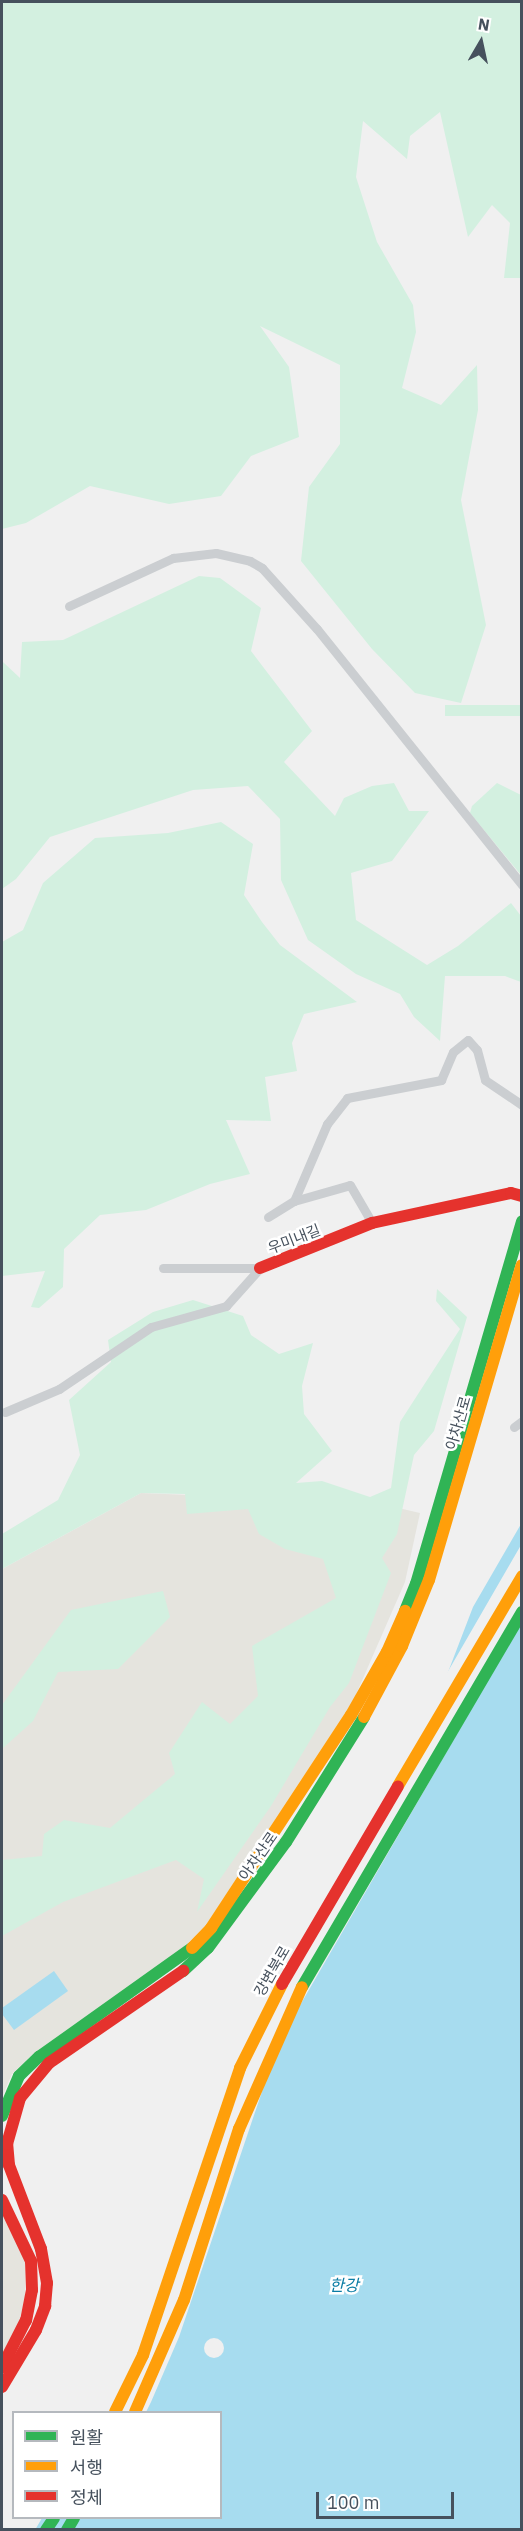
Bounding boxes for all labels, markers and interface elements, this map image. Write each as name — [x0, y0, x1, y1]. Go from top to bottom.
north arrow — [451, 12, 511, 72]
text: N — [477, 13, 491, 35]
street label: 우미내길 — [265, 1221, 323, 1257]
street label: 아차산로 — [442, 1394, 474, 1452]
street label: 아차산로 — [235, 1828, 281, 1884]
street label: 강변북로 — [250, 1943, 294, 1999]
water label: 한강 — [329, 2275, 359, 2295]
legend — [12, 2411, 222, 2519]
text: 원활 — [70, 2426, 103, 2449]
text: 서행 — [70, 2456, 103, 2479]
scale bar — [319, 2480, 457, 2518]
text: 정체 — [70, 2486, 103, 2509]
text: 100 m — [327, 2491, 379, 2514]

